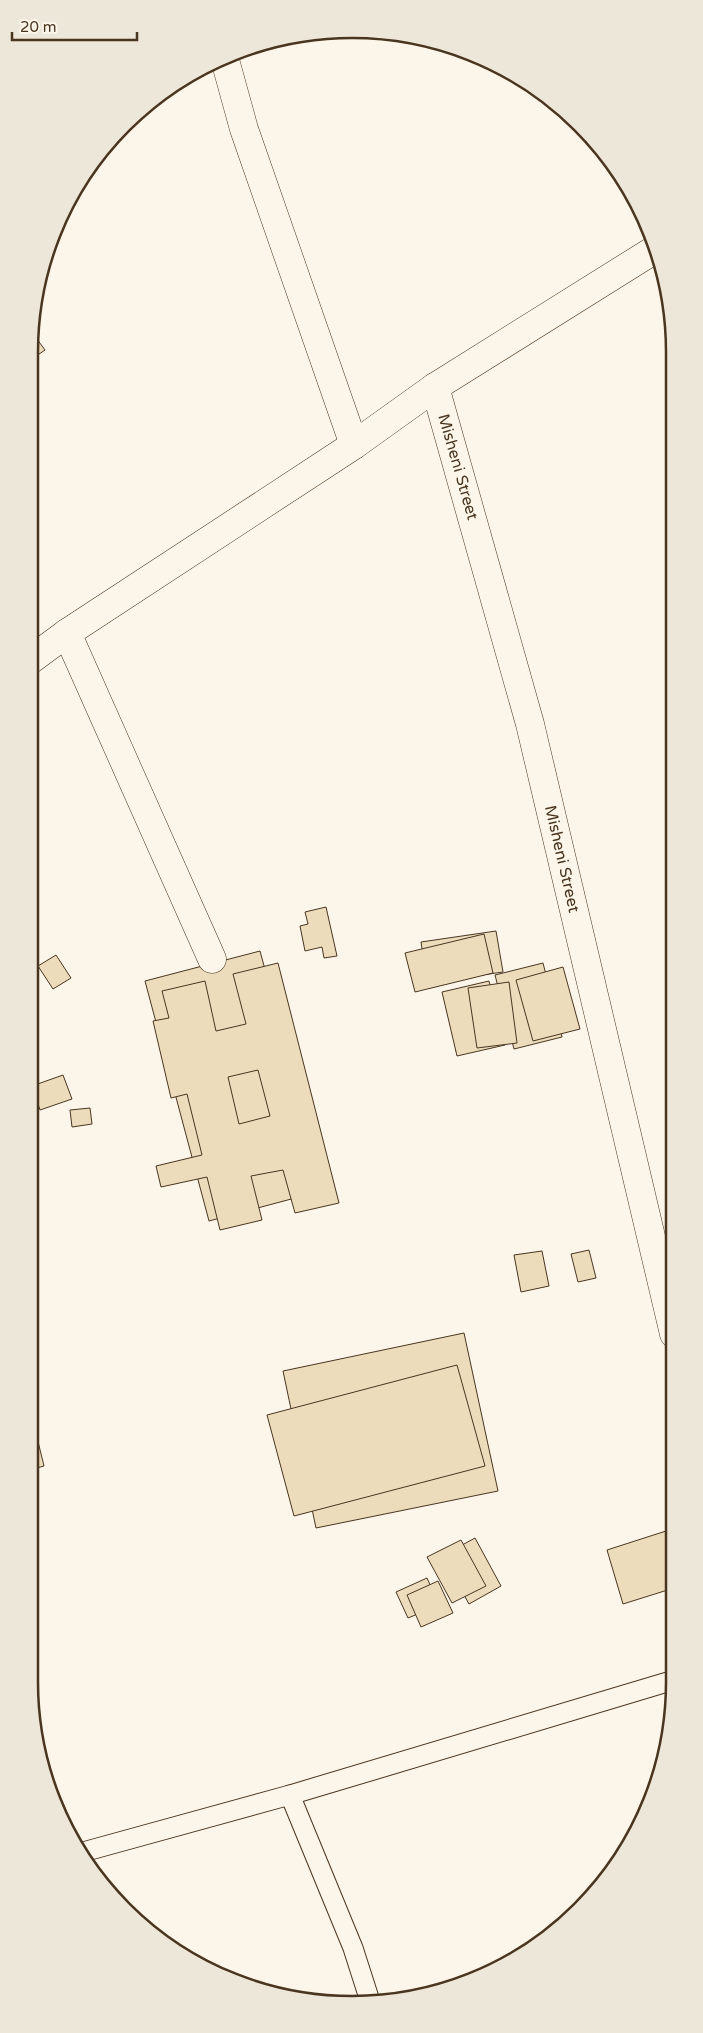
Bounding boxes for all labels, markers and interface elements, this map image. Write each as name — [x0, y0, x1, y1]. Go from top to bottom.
scale bar — [12, 10, 138, 42]
text: 20 m — [20, 18, 57, 36]
street label: Misheni Street — [433, 412, 483, 522]
street label: Misheni Street — [540, 803, 584, 915]

